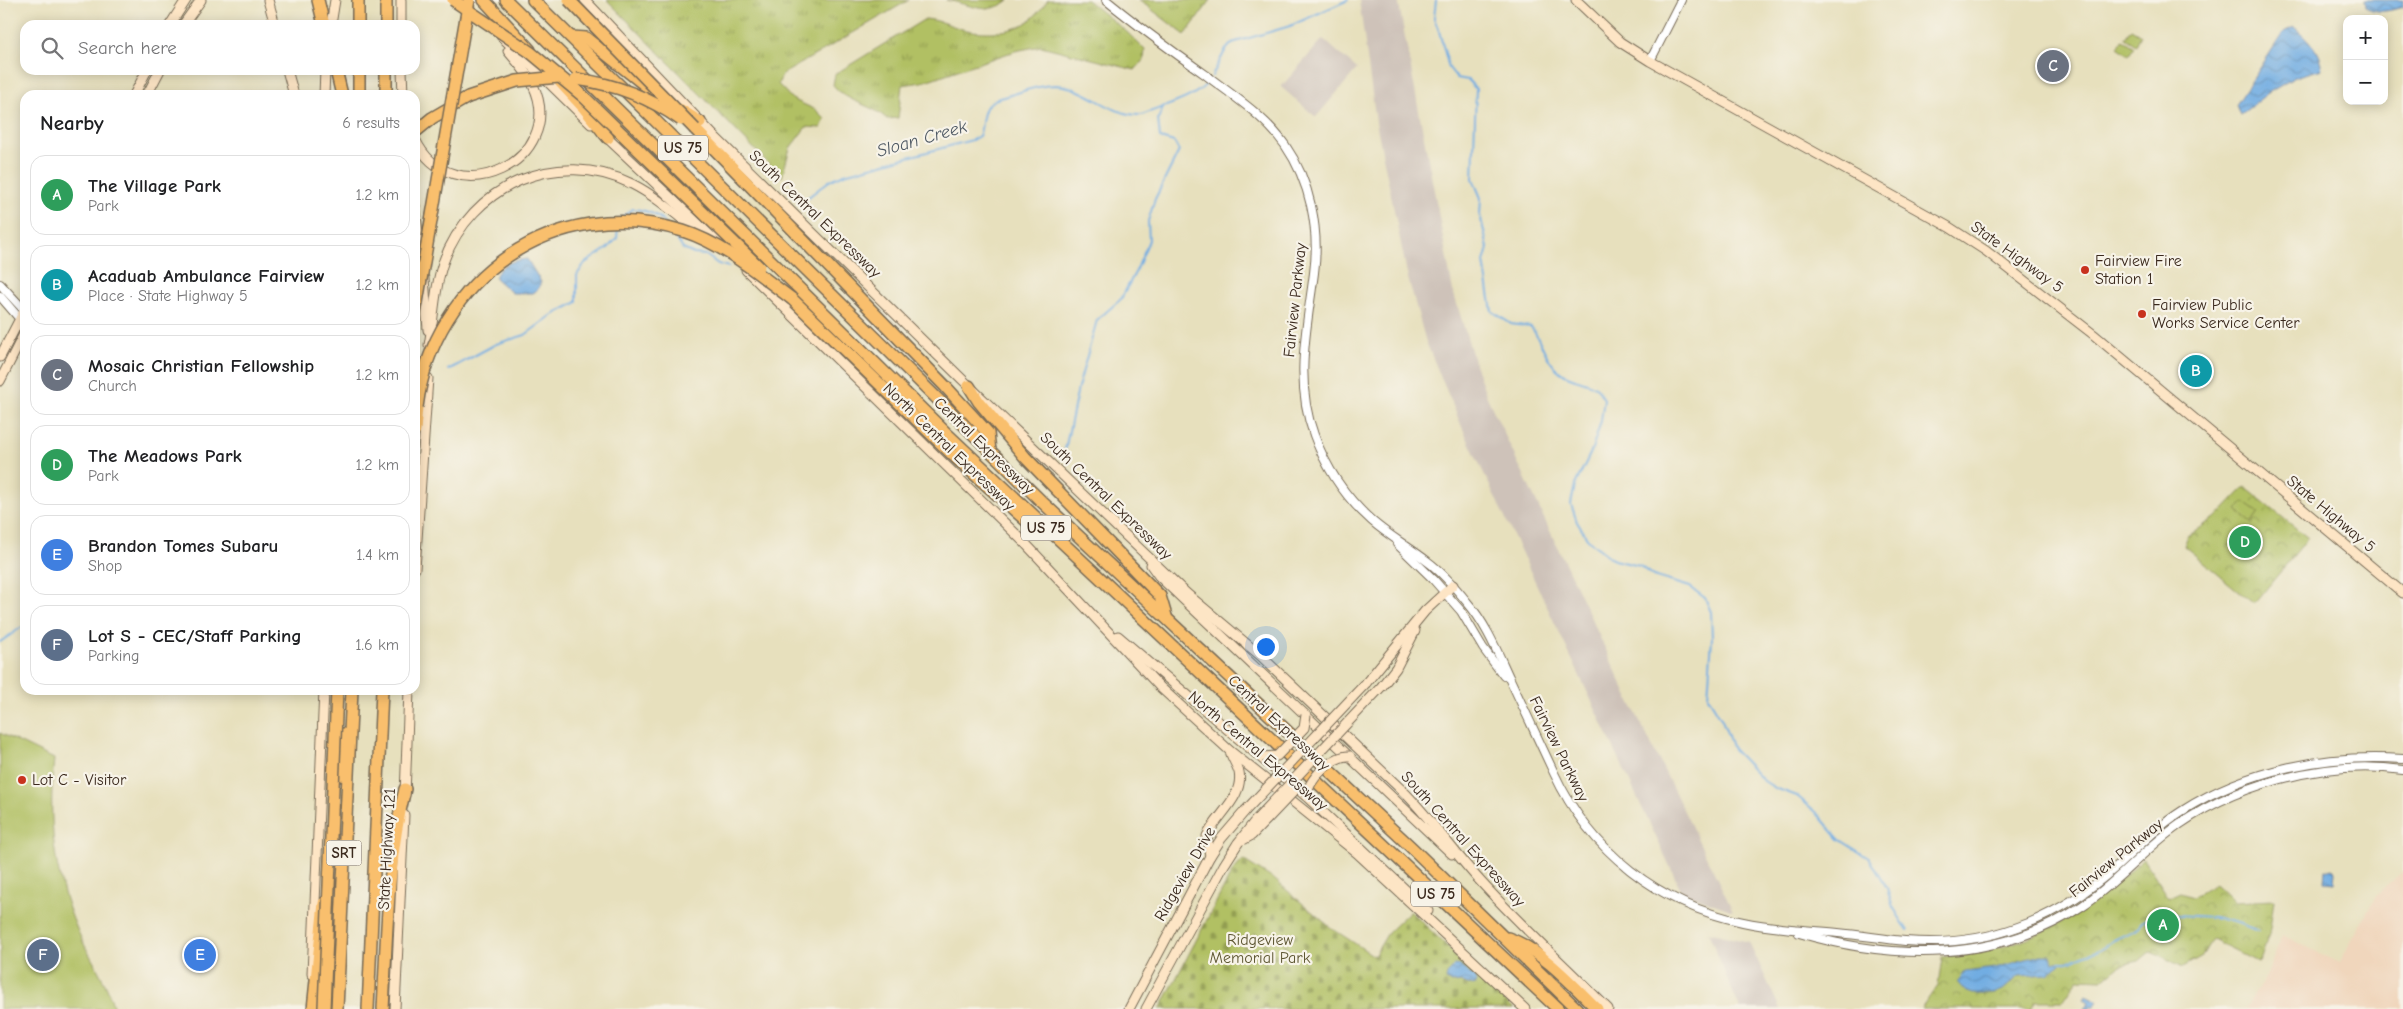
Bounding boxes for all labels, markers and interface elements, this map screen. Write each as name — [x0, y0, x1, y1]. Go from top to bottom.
map controls — [2343, 15, 2388, 105]
button: + — [2343, 15, 2388, 60]
search box — [20, 20, 420, 75]
icon: search — [38, 34, 66, 62]
text: Search here — [78, 37, 177, 59]
pin: C — [2037, 47, 2069, 85]
button: − — [2343, 60, 2388, 105]
text: Nearby — [40, 111, 104, 135]
text: 6 results — [342, 114, 400, 132]
water label: Sloan Creek — [874, 116, 970, 162]
road number: US 75 — [658, 136, 708, 160]
street label: South Central Expressway — [745, 146, 885, 282]
text: The Village Park — [88, 175, 221, 197]
text: A — [53, 186, 61, 204]
text: 1.2 km — [356, 186, 399, 204]
text: Park — [88, 197, 119, 215]
street label: State Highway 5 — [1967, 217, 2067, 297]
street label: Fairview Parkway — [1280, 241, 1310, 358]
place label: Fairview Fire Station 1 — [2095, 252, 2182, 288]
marker: Fairview Fire Station 1 — [2079, 264, 2091, 276]
text: Acaduab Ambulance Fairview — [88, 265, 325, 287]
text: B — [52, 276, 62, 294]
text: 1.2 km — [356, 276, 399, 294]
text: Place · State Highway 5 — [88, 287, 248, 305]
place label: Fairview Public Works Service Center — [2152, 296, 2300, 332]
marker: Fairview Public Works Service Center — [2136, 308, 2148, 320]
pin: B — [2180, 352, 2212, 390]
text: Mosaic Christian Fellowship — [88, 355, 314, 377]
text: C — [52, 366, 62, 384]
text: 1.2 km — [356, 366, 399, 384]
text: Church — [88, 377, 137, 395]
street label: North Central Expressway — [879, 379, 1019, 515]
street label: Central Expressway — [930, 394, 1038, 499]
street label: South Central Expressway — [1036, 428, 1176, 564]
text: The Meadows Park — [88, 445, 242, 467]
text: D — [52, 456, 62, 474]
text: 1.2 km — [356, 456, 399, 474]
text: Park — [88, 467, 119, 485]
street label: State Highway 5 — [2283, 472, 2379, 556]
road number: US 75 — [1021, 516, 1071, 540]
pin: D — [2229, 523, 2261, 561]
text: Brandon Tomes Subaru — [88, 535, 278, 557]
text: E — [52, 546, 62, 564]
text: 1.4 km — [356, 546, 399, 564]
text: Shop — [88, 557, 122, 575]
text: Lot S - CEC/Staff Parking — [88, 625, 302, 647]
your location — [1253, 634, 1279, 660]
text: F — [52, 636, 62, 654]
text: 1.6 km — [355, 636, 399, 654]
text: Parking — [88, 647, 140, 665]
street label: Central Expressway — [1225, 671, 1334, 775]
street label: North Central Expressway — [1185, 688, 1332, 815]
street label: Fairview Parkway — [1526, 693, 1593, 805]
street label: South Central Expressway — [1397, 768, 1529, 911]
place label: Lot C - Visitor — [32, 771, 127, 789]
marker: Lot C - Visitor — [16, 774, 28, 786]
street label: State Highway 121 — [375, 788, 399, 910]
street label: Fairview Parkway — [2066, 814, 2167, 901]
street label: Ridgeview Drive — [1151, 824, 1219, 924]
road number: SRT — [326, 840, 362, 866]
road number: US 75 — [1411, 882, 1461, 906]
pin: A — [2147, 906, 2179, 944]
park label: Ridgeview Memorial Park — [1210, 931, 1311, 967]
pin: F — [27, 936, 59, 974]
pin: E — [184, 936, 216, 974]

